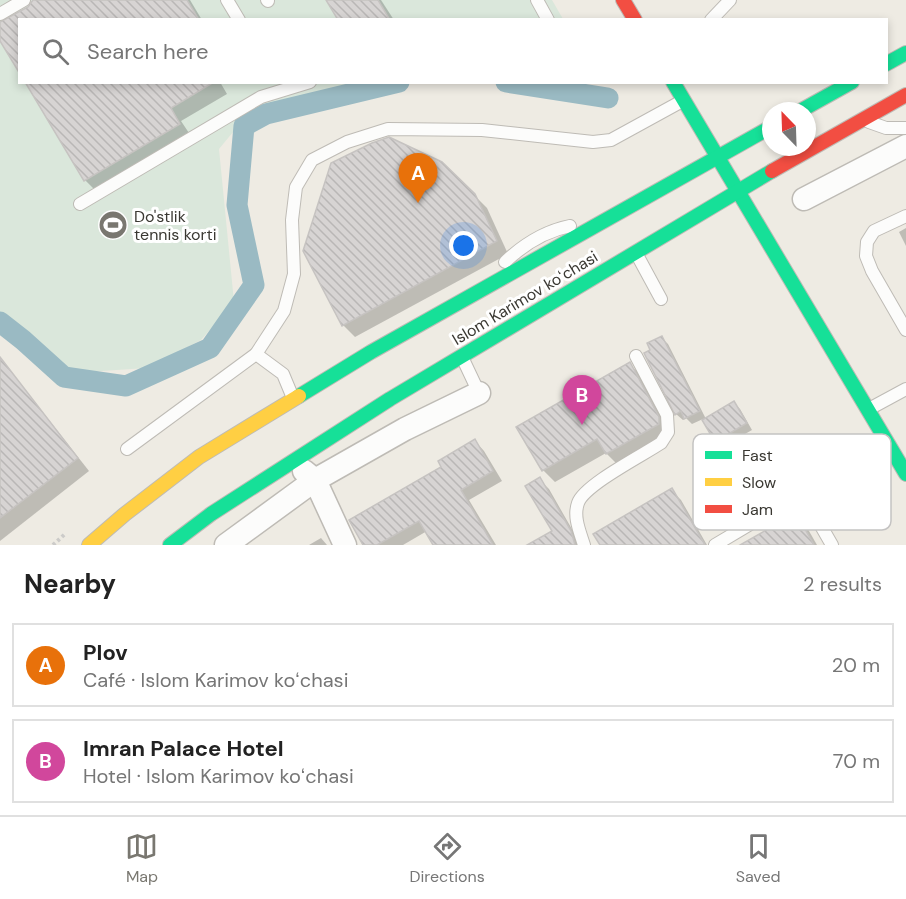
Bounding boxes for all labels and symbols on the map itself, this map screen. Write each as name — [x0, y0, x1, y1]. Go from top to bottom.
north arrow — [762, 102, 816, 156]
pin: A — [398, 154, 438, 203]
place label: Do'stlik tennis korti — [134, 206, 217, 245]
sports icon: Do'stlik tennis korti — [97, 209, 129, 241]
your location — [449, 231, 478, 260]
street label: Islom Karimov koʻchasi — [448, 246, 602, 350]
pin: B — [562, 376, 602, 425]
legend — [693, 434, 891, 530]
text: Fast — [742, 445, 773, 466]
text: Slow — [742, 472, 776, 493]
text: Jam — [742, 499, 773, 520]

